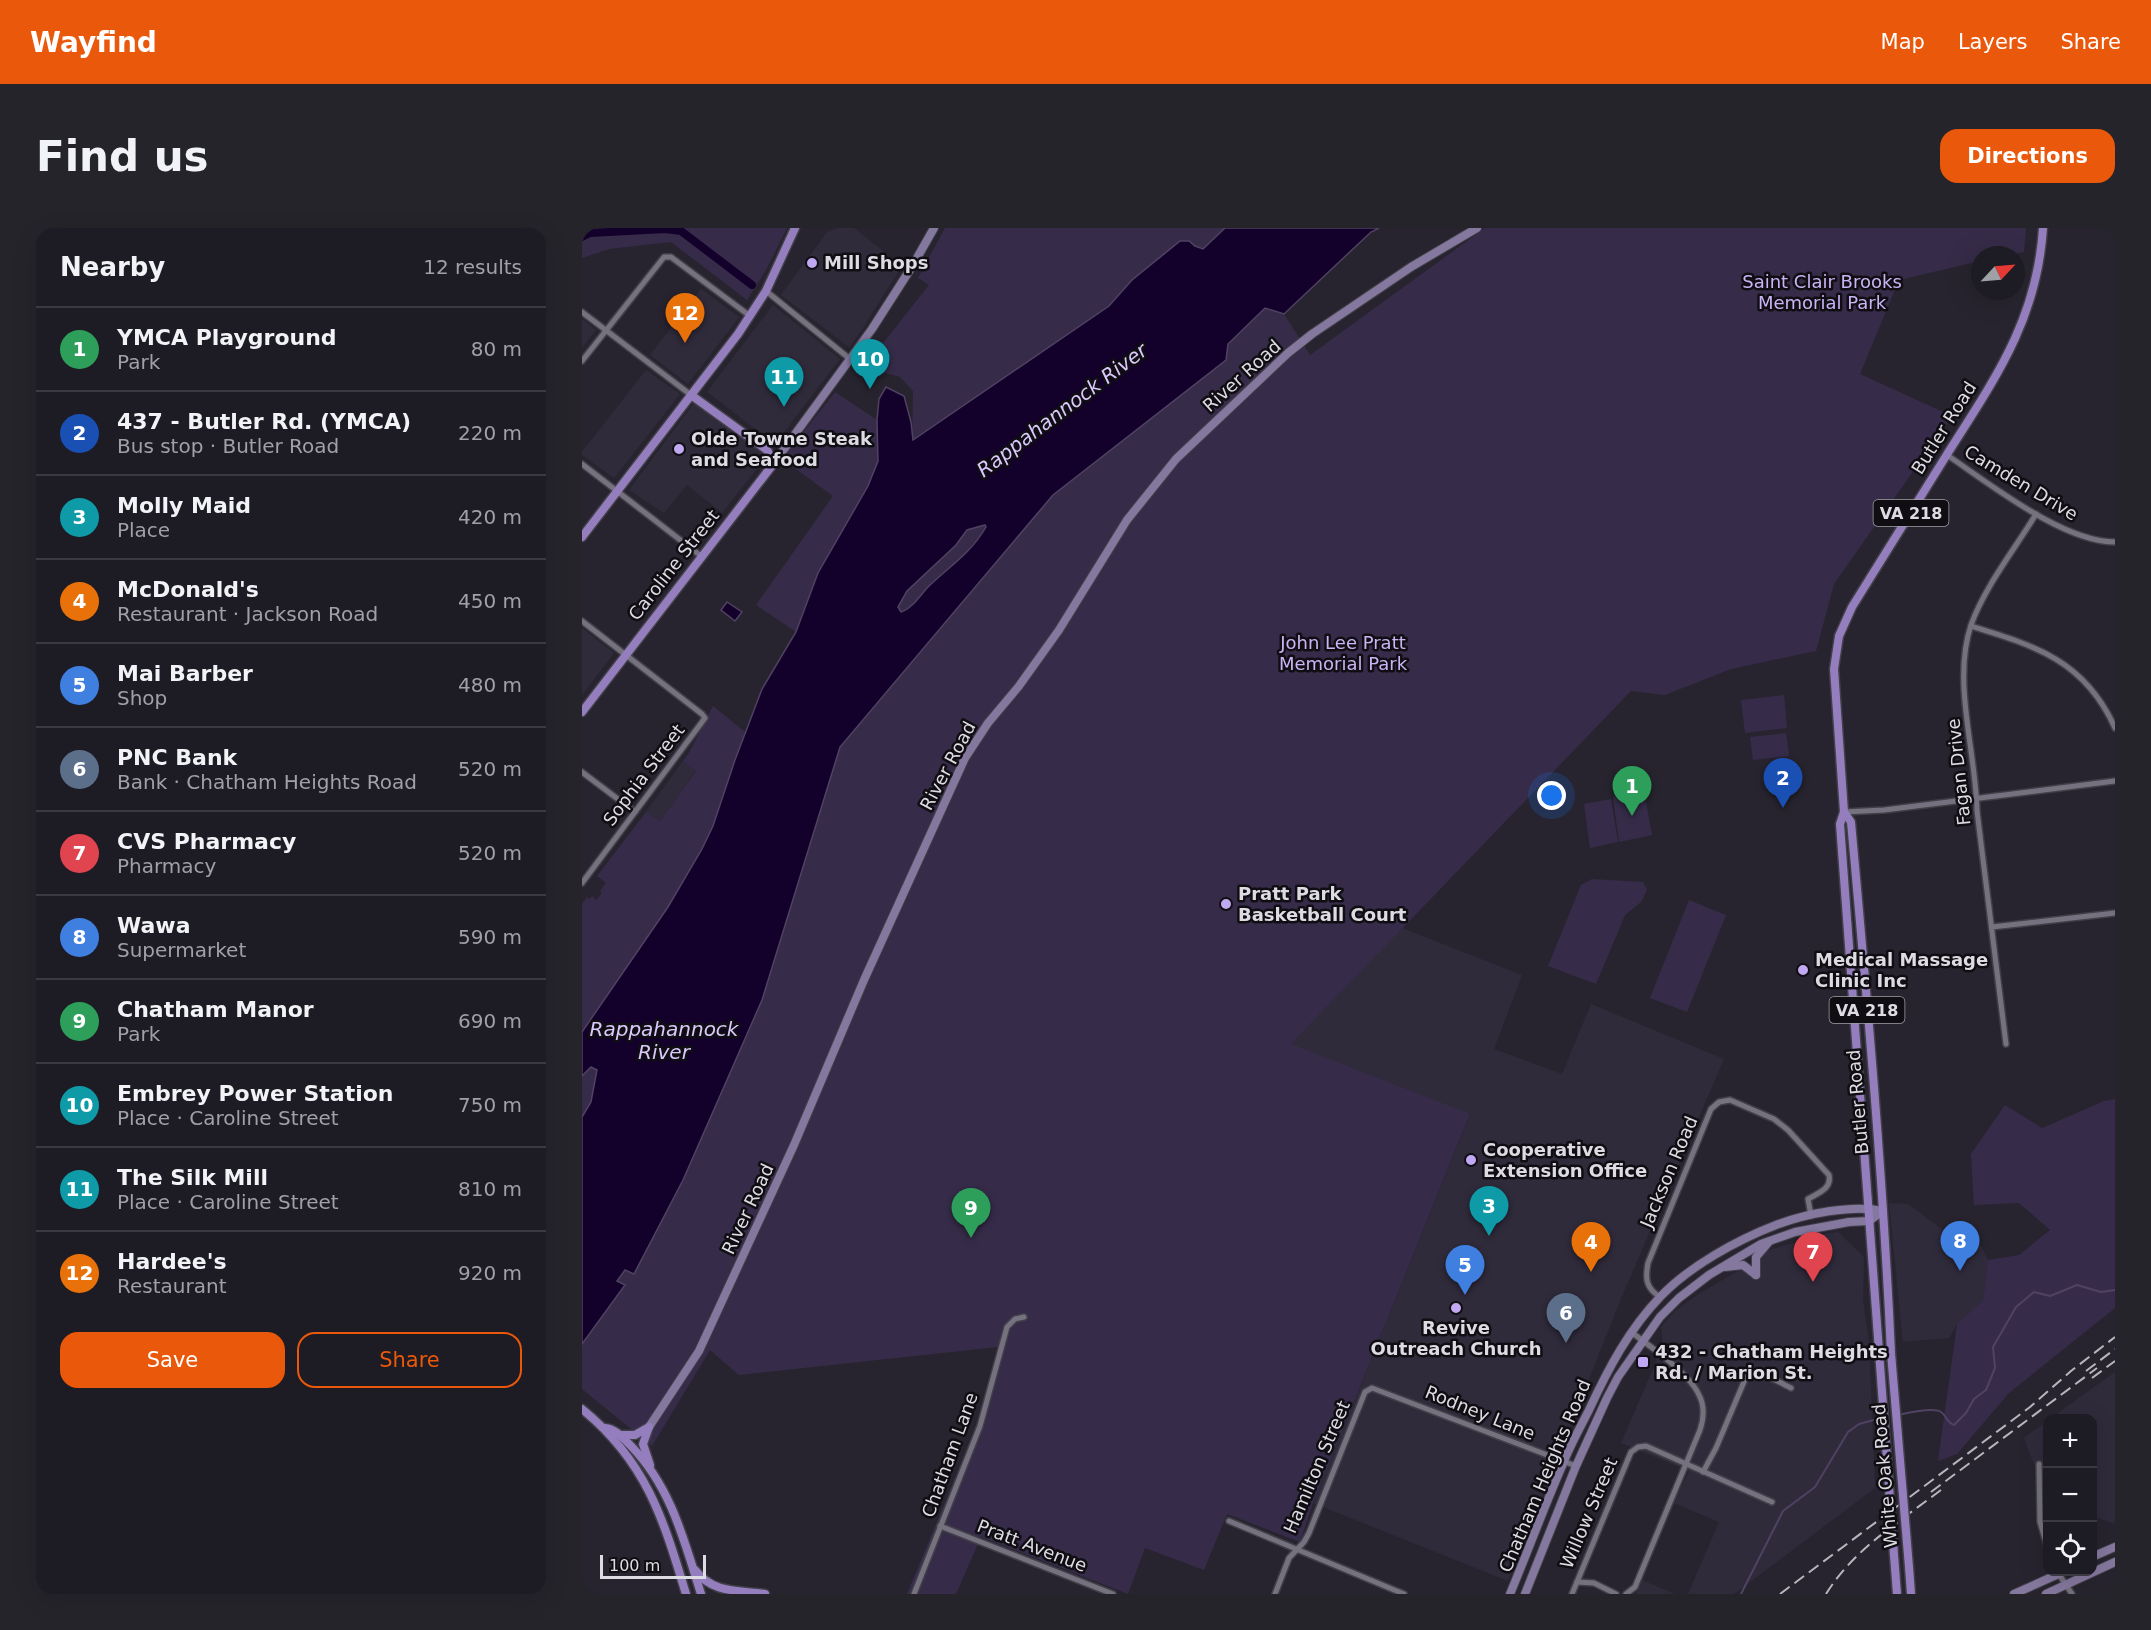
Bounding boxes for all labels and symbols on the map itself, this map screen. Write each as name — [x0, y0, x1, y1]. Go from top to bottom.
north arrow — [1971, 246, 2025, 300]
place label: Mill Shops — [824, 252, 928, 273]
marker: Mill Shops — [805, 256, 819, 270]
park label: Saint Clair Brooks Memorial Park — [1742, 271, 1902, 313]
pin: 12 — [666, 294, 704, 343]
street label: River Road — [1198, 335, 1285, 416]
water label: Rappahannock River — [972, 337, 1153, 482]
pin: 10 — [850, 340, 890, 389]
pin: 11 — [764, 358, 804, 407]
street label: Butler Road — [1907, 378, 1980, 478]
place label: Olde Towne Steak and Seafood — [691, 428, 873, 470]
street label: Camden Drive — [1961, 440, 2082, 525]
marker: Olde Towne Steak and Seafood — [672, 442, 686, 456]
road number: VA 218 — [1874, 500, 1948, 526]
street label: Caroline Street — [624, 505, 723, 624]
park label: John Lee Pratt Memorial Park — [1279, 632, 1408, 674]
street label: River Road — [915, 718, 980, 814]
street label: Fagan Drive — [1942, 718, 1975, 827]
street label: Sophia Street — [599, 720, 689, 830]
pin: 2 — [1764, 758, 1802, 808]
pin: 1 — [1612, 766, 1652, 816]
your location — [1537, 781, 1566, 810]
place label: Pratt Park Basketball Court — [1238, 883, 1407, 925]
marker: Pratt Park Basketball Court — [1219, 897, 1233, 911]
place label: Medical Massage Clinic Inc — [1815, 949, 1988, 991]
marker: Medical Massage Clinic Inc — [1796, 963, 1810, 977]
road number: VA 218 — [1830, 997, 1904, 1023]
water label: Rappahannock River — [590, 1017, 740, 1064]
street label: Butler Road — [1842, 1049, 1873, 1155]
street label: Jackson Road — [1635, 1113, 1702, 1232]
place label: Cooperative Extension Office — [1483, 1139, 1647, 1181]
marker: Cooperative Extension Office — [1464, 1153, 1478, 1167]
street label: River Road — [717, 1160, 778, 1257]
pin: 3 — [1470, 1186, 1508, 1236]
pin: 9 — [952, 1188, 990, 1238]
pin: 4 — [1572, 1222, 1610, 1272]
pin: 8 — [1940, 1222, 1980, 1271]
pin: 7 — [1794, 1232, 1832, 1282]
pin: 5 — [1446, 1246, 1484, 1295]
pin: 6 — [1546, 1294, 1586, 1343]
marker: Revive Outreach Church — [1449, 1301, 1463, 1315]
place label: Revive Outreach Church — [1371, 1317, 1541, 1359]
place label: 432 - Chatham Heights Rd. / Marion St. — [1655, 1341, 1888, 1383]
marker: 432 - Chatham Heights Rd. / Marion St. — [1636, 1355, 1650, 1369]
street label: Chatham Heights Road — [1494, 1376, 1595, 1575]
street label: Rodney Lane — [1422, 1381, 1538, 1444]
street label: Chatham Lane — [917, 1390, 982, 1520]
street label: Hamilton Street — [1279, 1397, 1354, 1536]
street label: White Oak Road — [1868, 1403, 1901, 1549]
street label: Willow Street — [1556, 1454, 1621, 1571]
street label: Pratt Avenue — [974, 1515, 1090, 1576]
scale bar — [600, 1552, 706, 1580]

